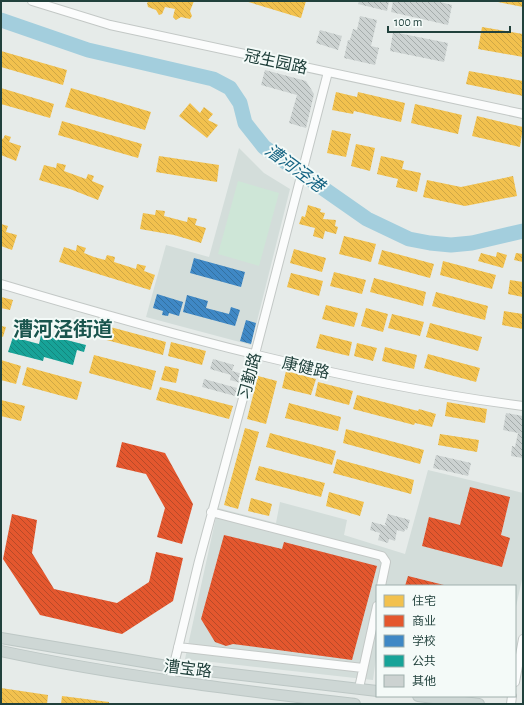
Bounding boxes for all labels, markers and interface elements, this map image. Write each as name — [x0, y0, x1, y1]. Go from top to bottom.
scale bar — [388, 8, 510, 34]
text: 100 m — [394, 16, 422, 28]
street label: 冠生园路 — [243, 47, 309, 76]
water label: 漕河泾港 — [262, 141, 329, 196]
district label: 漕河泾街道 — [13, 318, 113, 340]
street label: 习勤路 — [235, 351, 264, 402]
street label: 康健路 — [281, 354, 331, 381]
legend — [376, 585, 516, 697]
text: 住宅 — [412, 594, 436, 607]
text: 商业 — [412, 614, 436, 627]
text: 学校 — [412, 634, 436, 647]
text: 公共 — [412, 655, 436, 667]
street label: 漕宝路 — [163, 657, 213, 680]
text: 其他 — [412, 675, 436, 687]

